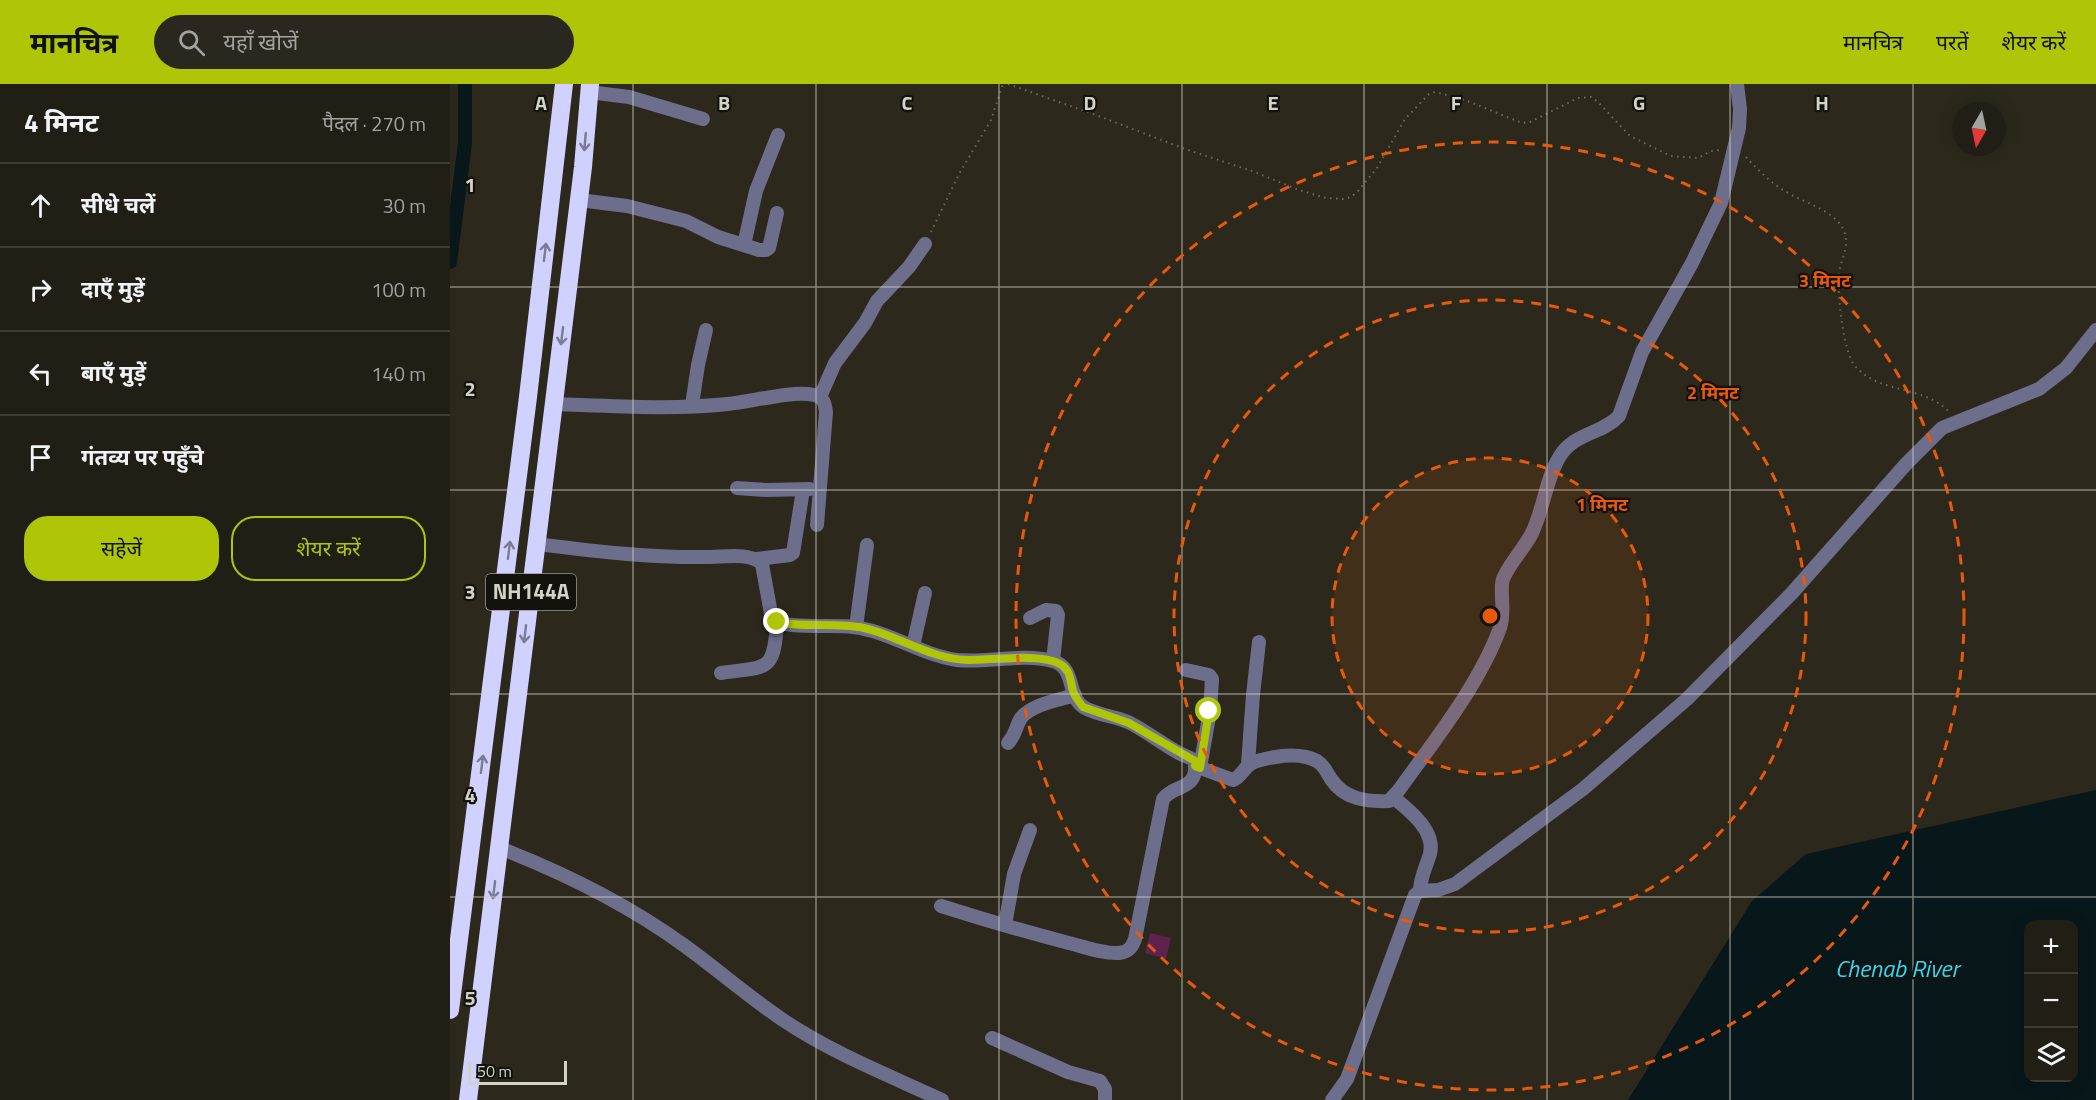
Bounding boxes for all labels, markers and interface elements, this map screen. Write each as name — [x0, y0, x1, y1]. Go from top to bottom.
search box — [154, 15, 574, 69]
text: मानचित्र — [30, 21, 118, 64]
text: यहाँ खोजें — [223, 25, 298, 59]
icon: search — [175, 26, 208, 59]
text: मानचित्र — [1843, 26, 1903, 58]
text: परतें — [1936, 26, 1969, 58]
text: शेयर करें — [2002, 26, 2066, 58]
text: A — [535, 87, 547, 118]
text: B — [718, 87, 730, 118]
text: C — [902, 87, 913, 118]
text: D — [1084, 87, 1096, 118]
text: E — [1267, 87, 1279, 118]
text: F — [1451, 87, 1462, 118]
text: G — [1633, 87, 1645, 118]
text: H — [1815, 87, 1829, 118]
north arrow — [1952, 102, 2006, 156]
text: 4 मिनट — [24, 103, 99, 142]
text: पैदल · 270 m — [323, 108, 426, 139]
one-way arrow — [579, 132, 590, 152]
text: 1 — [464, 169, 476, 200]
text: सीधे चलें — [81, 188, 155, 222]
icon: ahead — [24, 189, 57, 222]
text: 30 m — [382, 190, 426, 221]
one-way arrow — [540, 243, 551, 262]
text: 3 मिनट — [1799, 267, 1851, 294]
text: दाएँ मुड़ें — [81, 272, 145, 306]
icon: right — [24, 273, 57, 306]
text: 100 m — [371, 274, 426, 305]
one-way arrow — [556, 325, 567, 345]
text: बाएँ मुड़ें — [81, 356, 146, 390]
icon: left — [24, 357, 57, 390]
text: 140 m — [371, 358, 426, 389]
text: 2 — [464, 373, 476, 404]
text: 2 मिनट — [1687, 379, 1739, 406]
text: गंतव्य पर पहुँचे — [81, 440, 204, 474]
icon: arrive — [24, 441, 57, 474]
text: 1 मिनट — [1576, 491, 1628, 518]
button: सहेजें — [24, 516, 219, 581]
button: शेयर करें — [231, 516, 426, 581]
one-way arrow — [504, 540, 515, 560]
road number: NH144A — [486, 574, 576, 610]
text: 3 — [464, 576, 476, 607]
centre of rings — [1480, 606, 1500, 626]
route end — [763, 608, 789, 634]
one-way arrow — [520, 623, 531, 643]
route start — [1195, 697, 1221, 723]
one-way arrow — [477, 755, 488, 775]
text: 4 — [464, 779, 476, 810]
one-way arrow — [489, 879, 500, 899]
map controls — [2024, 920, 2078, 1082]
button: + — [2024, 920, 2078, 974]
water label: Chenab River — [1835, 950, 1962, 986]
button: − — [2024, 974, 2078, 1028]
text: 5 — [464, 982, 476, 1013]
button: layers — [2024, 1028, 2078, 1082]
scale bar — [468, 1058, 567, 1086]
text: 50 m — [477, 1059, 512, 1083]

